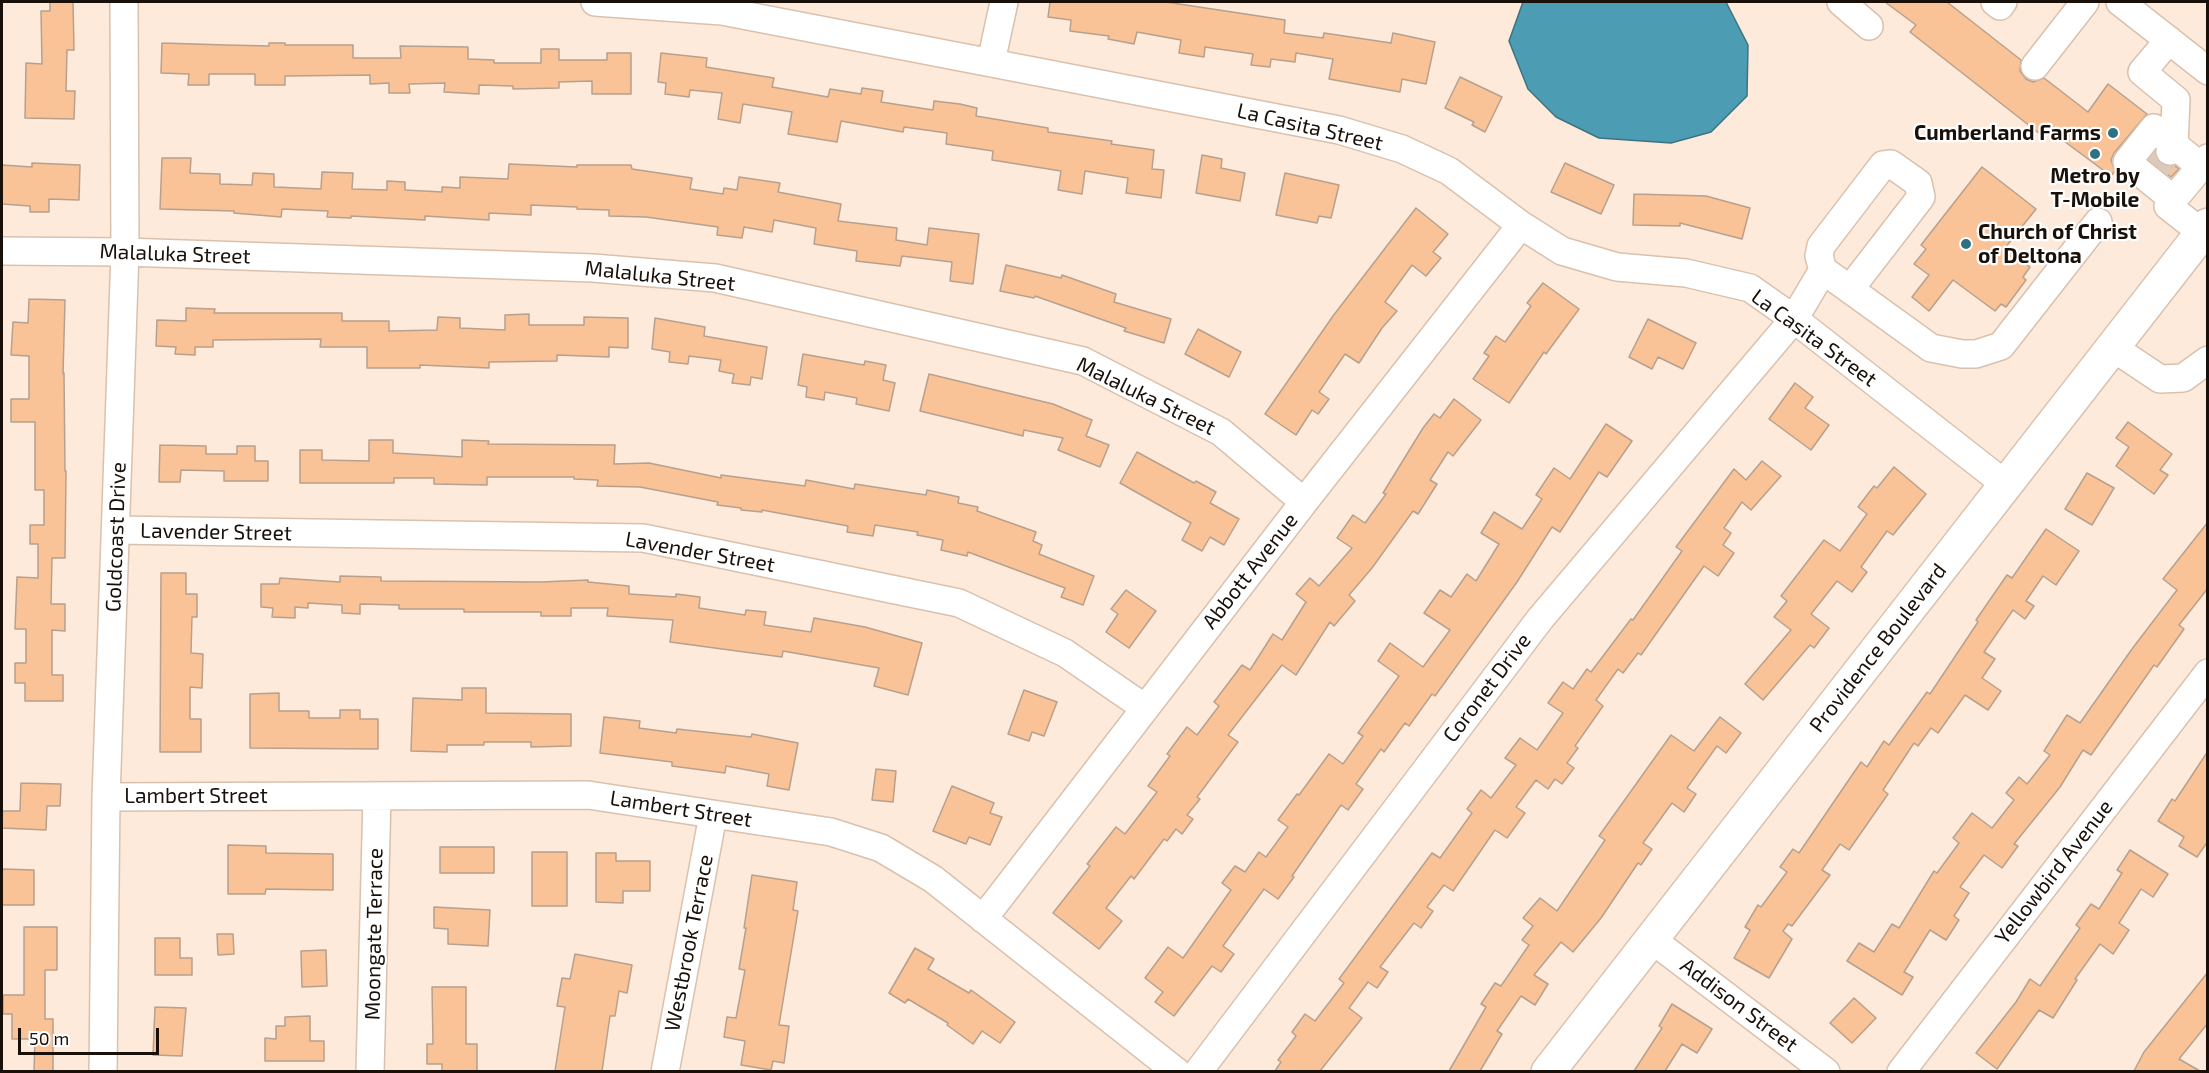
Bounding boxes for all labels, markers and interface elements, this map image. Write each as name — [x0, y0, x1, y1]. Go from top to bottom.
street label: La Casita Street — [1235, 98, 1385, 156]
place label: Cumberland Farms — [1914, 120, 2101, 146]
marker: Cumberland Farms — [2106, 126, 2120, 140]
marker: Metro by T-Mobile — [2088, 147, 2102, 161]
place label: Metro by T-Mobile — [2050, 163, 2140, 213]
place label: Church of Christ of Deltona — [1978, 219, 2137, 269]
marker: Church of Christ of Deltona — [1959, 237, 1973, 251]
street label: Malaluka Street — [99, 239, 251, 269]
street label: Malaluka Street — [584, 256, 736, 296]
street label: La Casita Street — [1746, 284, 1882, 392]
street label: Malaluka Street — [1073, 352, 1219, 440]
street label: Goldcoast Drive — [101, 462, 131, 612]
street label: Abbott Avenue — [1197, 508, 1303, 634]
street label: Lavender Street — [140, 518, 292, 546]
street label: Lavender Street — [623, 526, 777, 578]
street label: Providence Boulevard — [1804, 559, 1952, 737]
street label: Coronet Drive — [1438, 629, 1536, 747]
street label: Lambert Street — [124, 783, 268, 809]
street label: Lambert Street — [608, 785, 754, 833]
street label: Yellowbird Avenue — [1990, 795, 2118, 949]
street label: Moongate Terrace — [360, 848, 388, 1020]
street label: Westbrook Terrace — [659, 852, 719, 1034]
street label: Addison Street — [1675, 953, 1803, 1057]
scale bar — [21, 1016, 162, 1054]
text: 50 m — [29, 1027, 69, 1049]

